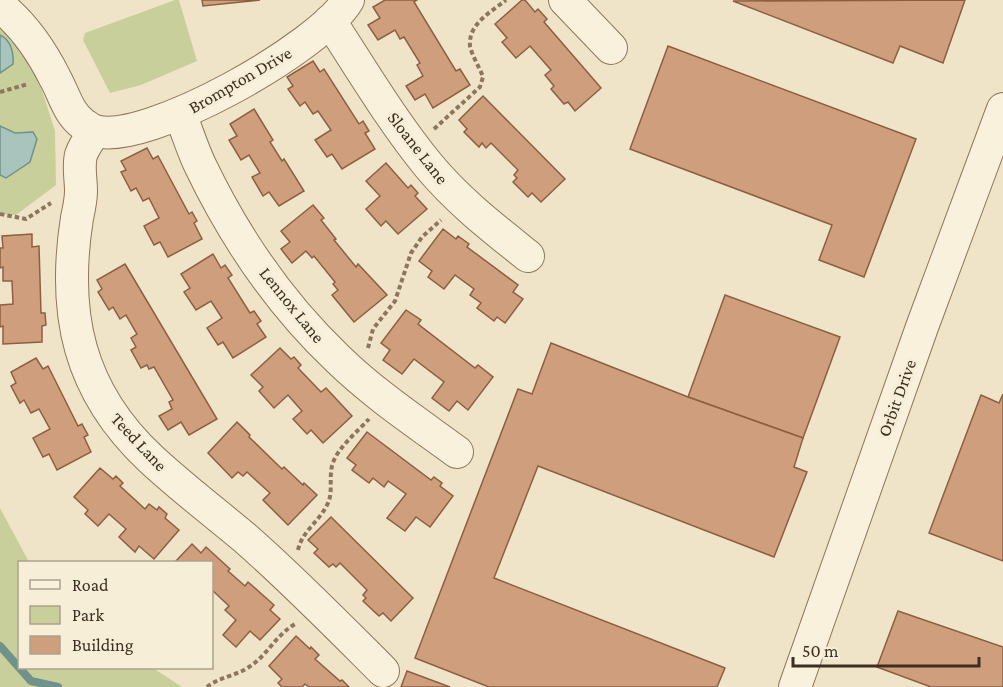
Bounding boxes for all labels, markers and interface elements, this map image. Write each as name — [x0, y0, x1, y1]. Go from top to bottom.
street label: Brompton Drive — [185, 42, 295, 118]
street label: Sloane Lane — [384, 108, 452, 188]
street label: Lennox Lane — [255, 263, 329, 347]
street label: Orbit Drive — [874, 357, 920, 439]
street label: Teed Lane — [107, 409, 171, 475]
legend — [18, 561, 213, 669]
text: Road — [72, 575, 109, 595]
text: Park — [72, 605, 104, 625]
scale bar — [793, 630, 979, 668]
text: Building — [72, 635, 134, 655]
text: 50 m — [802, 641, 839, 661]

